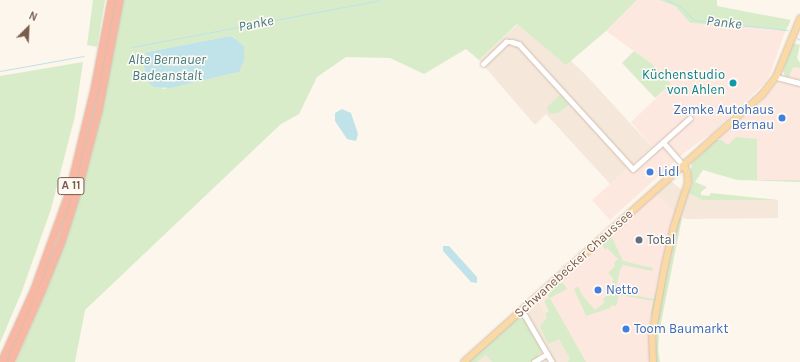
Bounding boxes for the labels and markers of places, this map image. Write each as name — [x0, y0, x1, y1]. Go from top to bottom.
place label: Küchenstudio von Ahlen — [642, 68, 725, 99]
marker: Küchenstudio von Ahlen — [728, 78, 738, 88]
place label: Zemke Autohaus Bernau — [673, 103, 774, 134]
marker: Zemke Autohaus Bernau — [777, 113, 787, 123]
place label: Lidl — [658, 164, 679, 180]
marker: Lidl — [645, 167, 655, 177]
place label: Total — [647, 232, 675, 248]
marker: Total — [634, 235, 644, 245]
place label: Netto — [606, 282, 638, 298]
marker: Netto — [593, 285, 603, 295]
place label: Toom Baumarkt — [634, 321, 728, 337]
marker: Toom Baumarkt — [621, 324, 631, 334]

